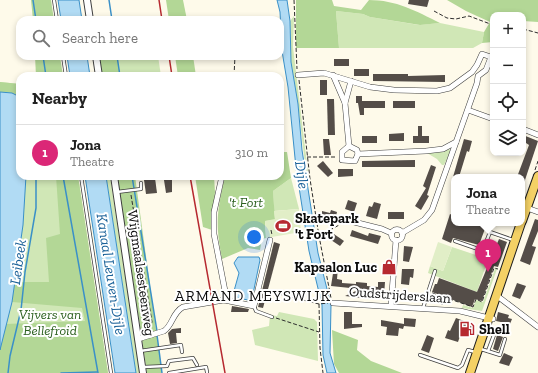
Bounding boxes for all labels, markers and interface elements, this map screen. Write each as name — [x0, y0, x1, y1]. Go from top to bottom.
map controls — [490, 12, 526, 156]
button: + — [490, 12, 526, 48]
search box — [16, 16, 284, 60]
icon: search — [30, 27, 52, 49]
text: Search here — [62, 29, 138, 47]
button: − — [490, 48, 526, 84]
button: locate — [490, 84, 526, 120]
text: Nearby — [32, 88, 87, 108]
button: layers — [490, 120, 526, 156]
text: Jona — [70, 136, 101, 154]
text: 1 — [42, 145, 48, 160]
text: 310 m — [235, 145, 268, 160]
text: Theatre — [70, 154, 114, 169]
water label: Dijle — [291, 160, 313, 190]
popup — [451, 174, 525, 226]
text: Jona — [466, 184, 497, 202]
park label: 't Fort — [229, 194, 263, 211]
text: Theatre — [466, 202, 510, 217]
street label: Wijgmaalsesteenweg — [124, 209, 158, 337]
place label: Skatepark 't Fort — [295, 210, 359, 243]
water label: Kanaal Leuven-Dijle — [93, 212, 129, 336]
sports icon: Skatepark 't Fort — [274, 217, 292, 235]
your location — [244, 227, 264, 247]
water label: Leibeek — [6, 238, 30, 286]
pin: 1 — [475, 239, 501, 272]
shop icon: Kapsalon Luc — [380, 258, 398, 276]
place label: Kapsalon Luc — [294, 259, 377, 276]
street label: Oudstrijderslaan — [349, 283, 451, 307]
district label: ARMAND MEYSWIJK — [175, 287, 331, 305]
park label: Vijvers van Bellefroid — [19, 306, 81, 339]
fuel station icon: Shell — [458, 320, 476, 338]
place label: Shell — [479, 321, 510, 338]

